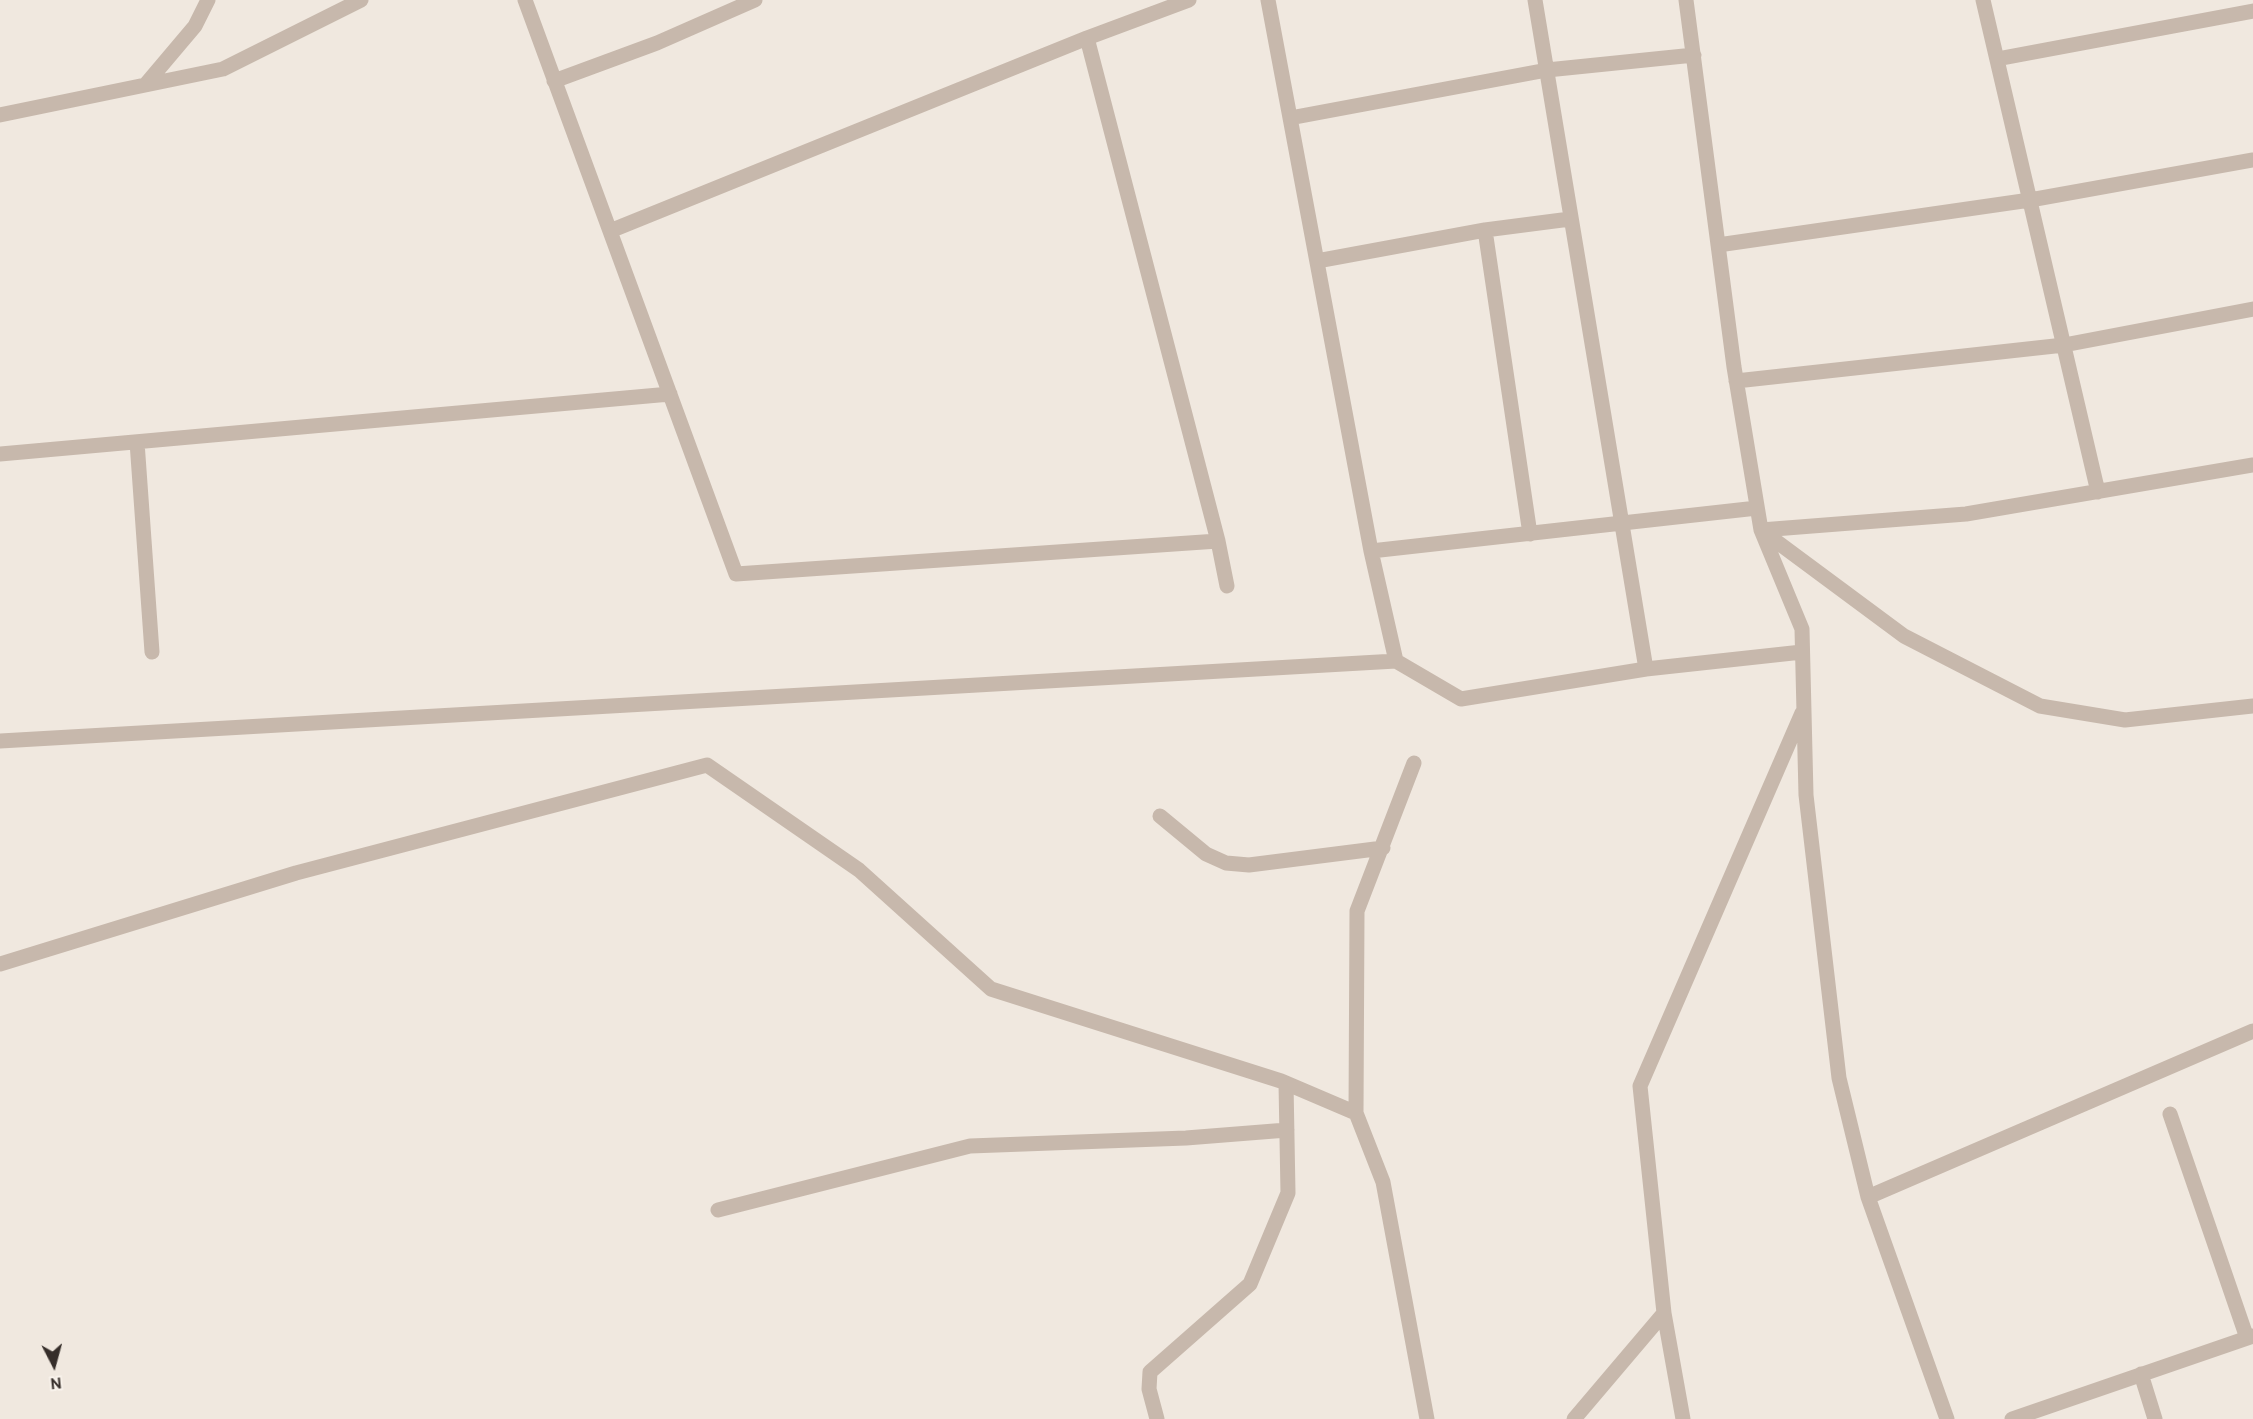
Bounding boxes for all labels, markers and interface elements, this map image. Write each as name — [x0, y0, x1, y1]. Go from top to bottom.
north arrow — [24, 1335, 84, 1395]
text: N — [49, 1373, 63, 1393]

